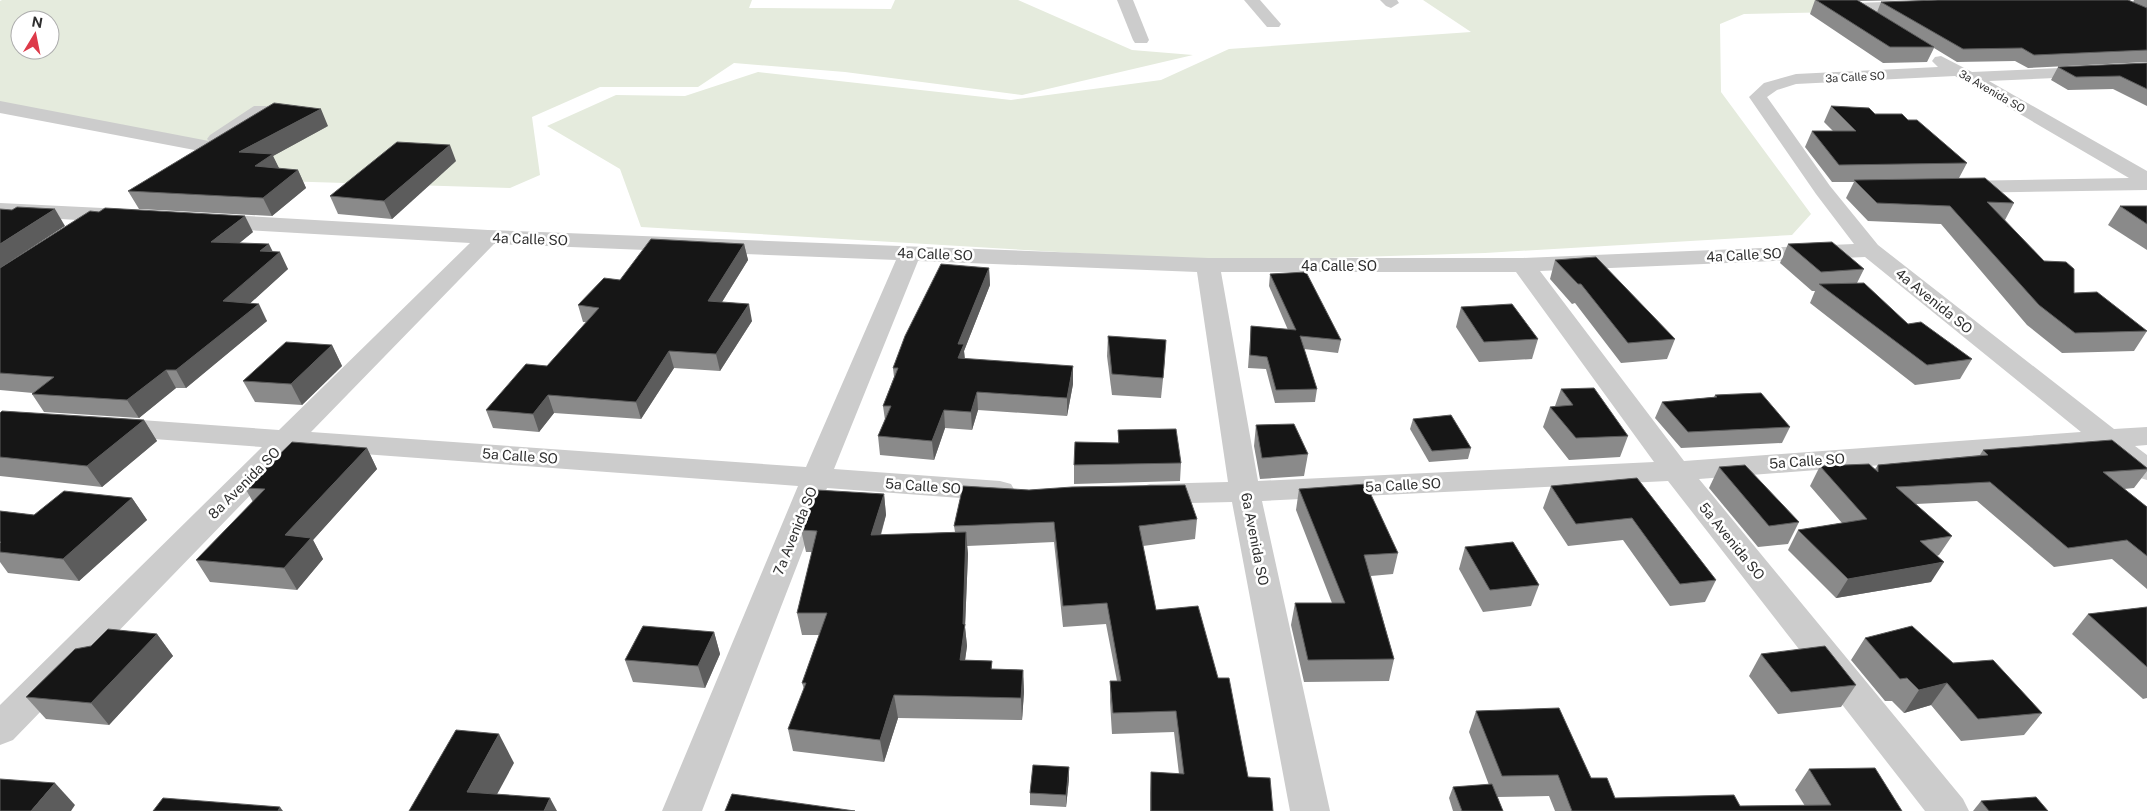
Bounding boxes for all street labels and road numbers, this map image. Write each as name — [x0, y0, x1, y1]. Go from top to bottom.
street label: 3a Avenida SO — [1957, 67, 2027, 115]
street label: 3a Calle SO — [1825, 69, 1885, 85]
street label: 4a Calle SO — [492, 230, 568, 248]
street label: 4a Calle SO — [897, 245, 973, 263]
street label: 4a Calle SO — [1706, 245, 1782, 265]
street label: 4a Calle SO — [1301, 258, 1377, 274]
street label: 4a Avenida SO — [1892, 265, 1976, 337]
street label: 8a Avenida SO — [205, 444, 283, 522]
street label: 5a Calle SO — [482, 445, 558, 467]
street label: 5a Calle SO — [1769, 450, 1845, 472]
street label: 5a Calle SO — [885, 475, 961, 497]
street label: 5a Calle SO — [1365, 475, 1441, 495]
street label: 7a Avenida SO — [770, 484, 820, 578]
street label: 6a Avenida SO — [1238, 491, 1272, 587]
street label: 5a Avenida SO — [1696, 499, 1768, 583]

